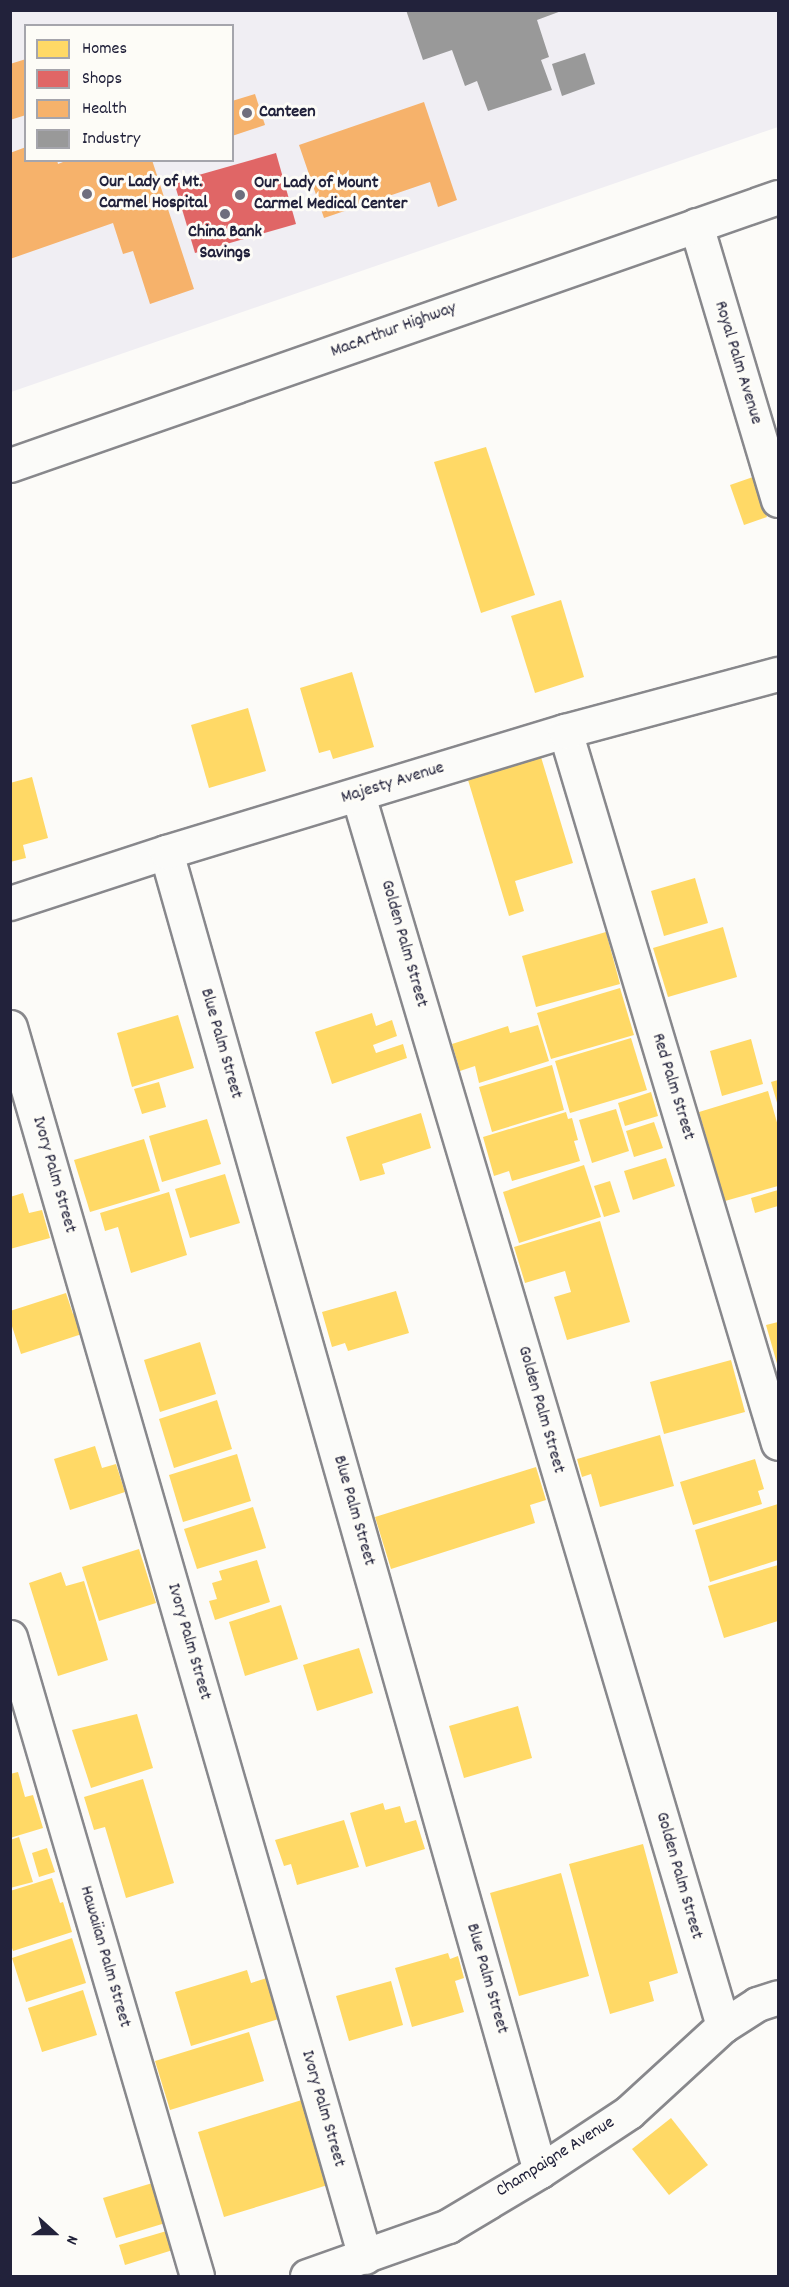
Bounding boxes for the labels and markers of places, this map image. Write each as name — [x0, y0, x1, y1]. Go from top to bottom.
place label: Canteen — [259, 102, 315, 124]
marker: Canteen — [240, 106, 254, 120]
place label: Our Lady of Mt. Carmel Hospital — [99, 173, 207, 216]
place label: Our Lady of Mount Carmel Medical Center — [254, 174, 407, 216]
marker: Our Lady of Mount Carmel Medical Center — [231, 186, 249, 204]
marker: Our Lady of Mt. Carmel Hospital — [80, 187, 94, 201]
marker: China Bank Savings — [218, 207, 232, 221]
place label: China Bank Savings — [188, 223, 262, 266]

